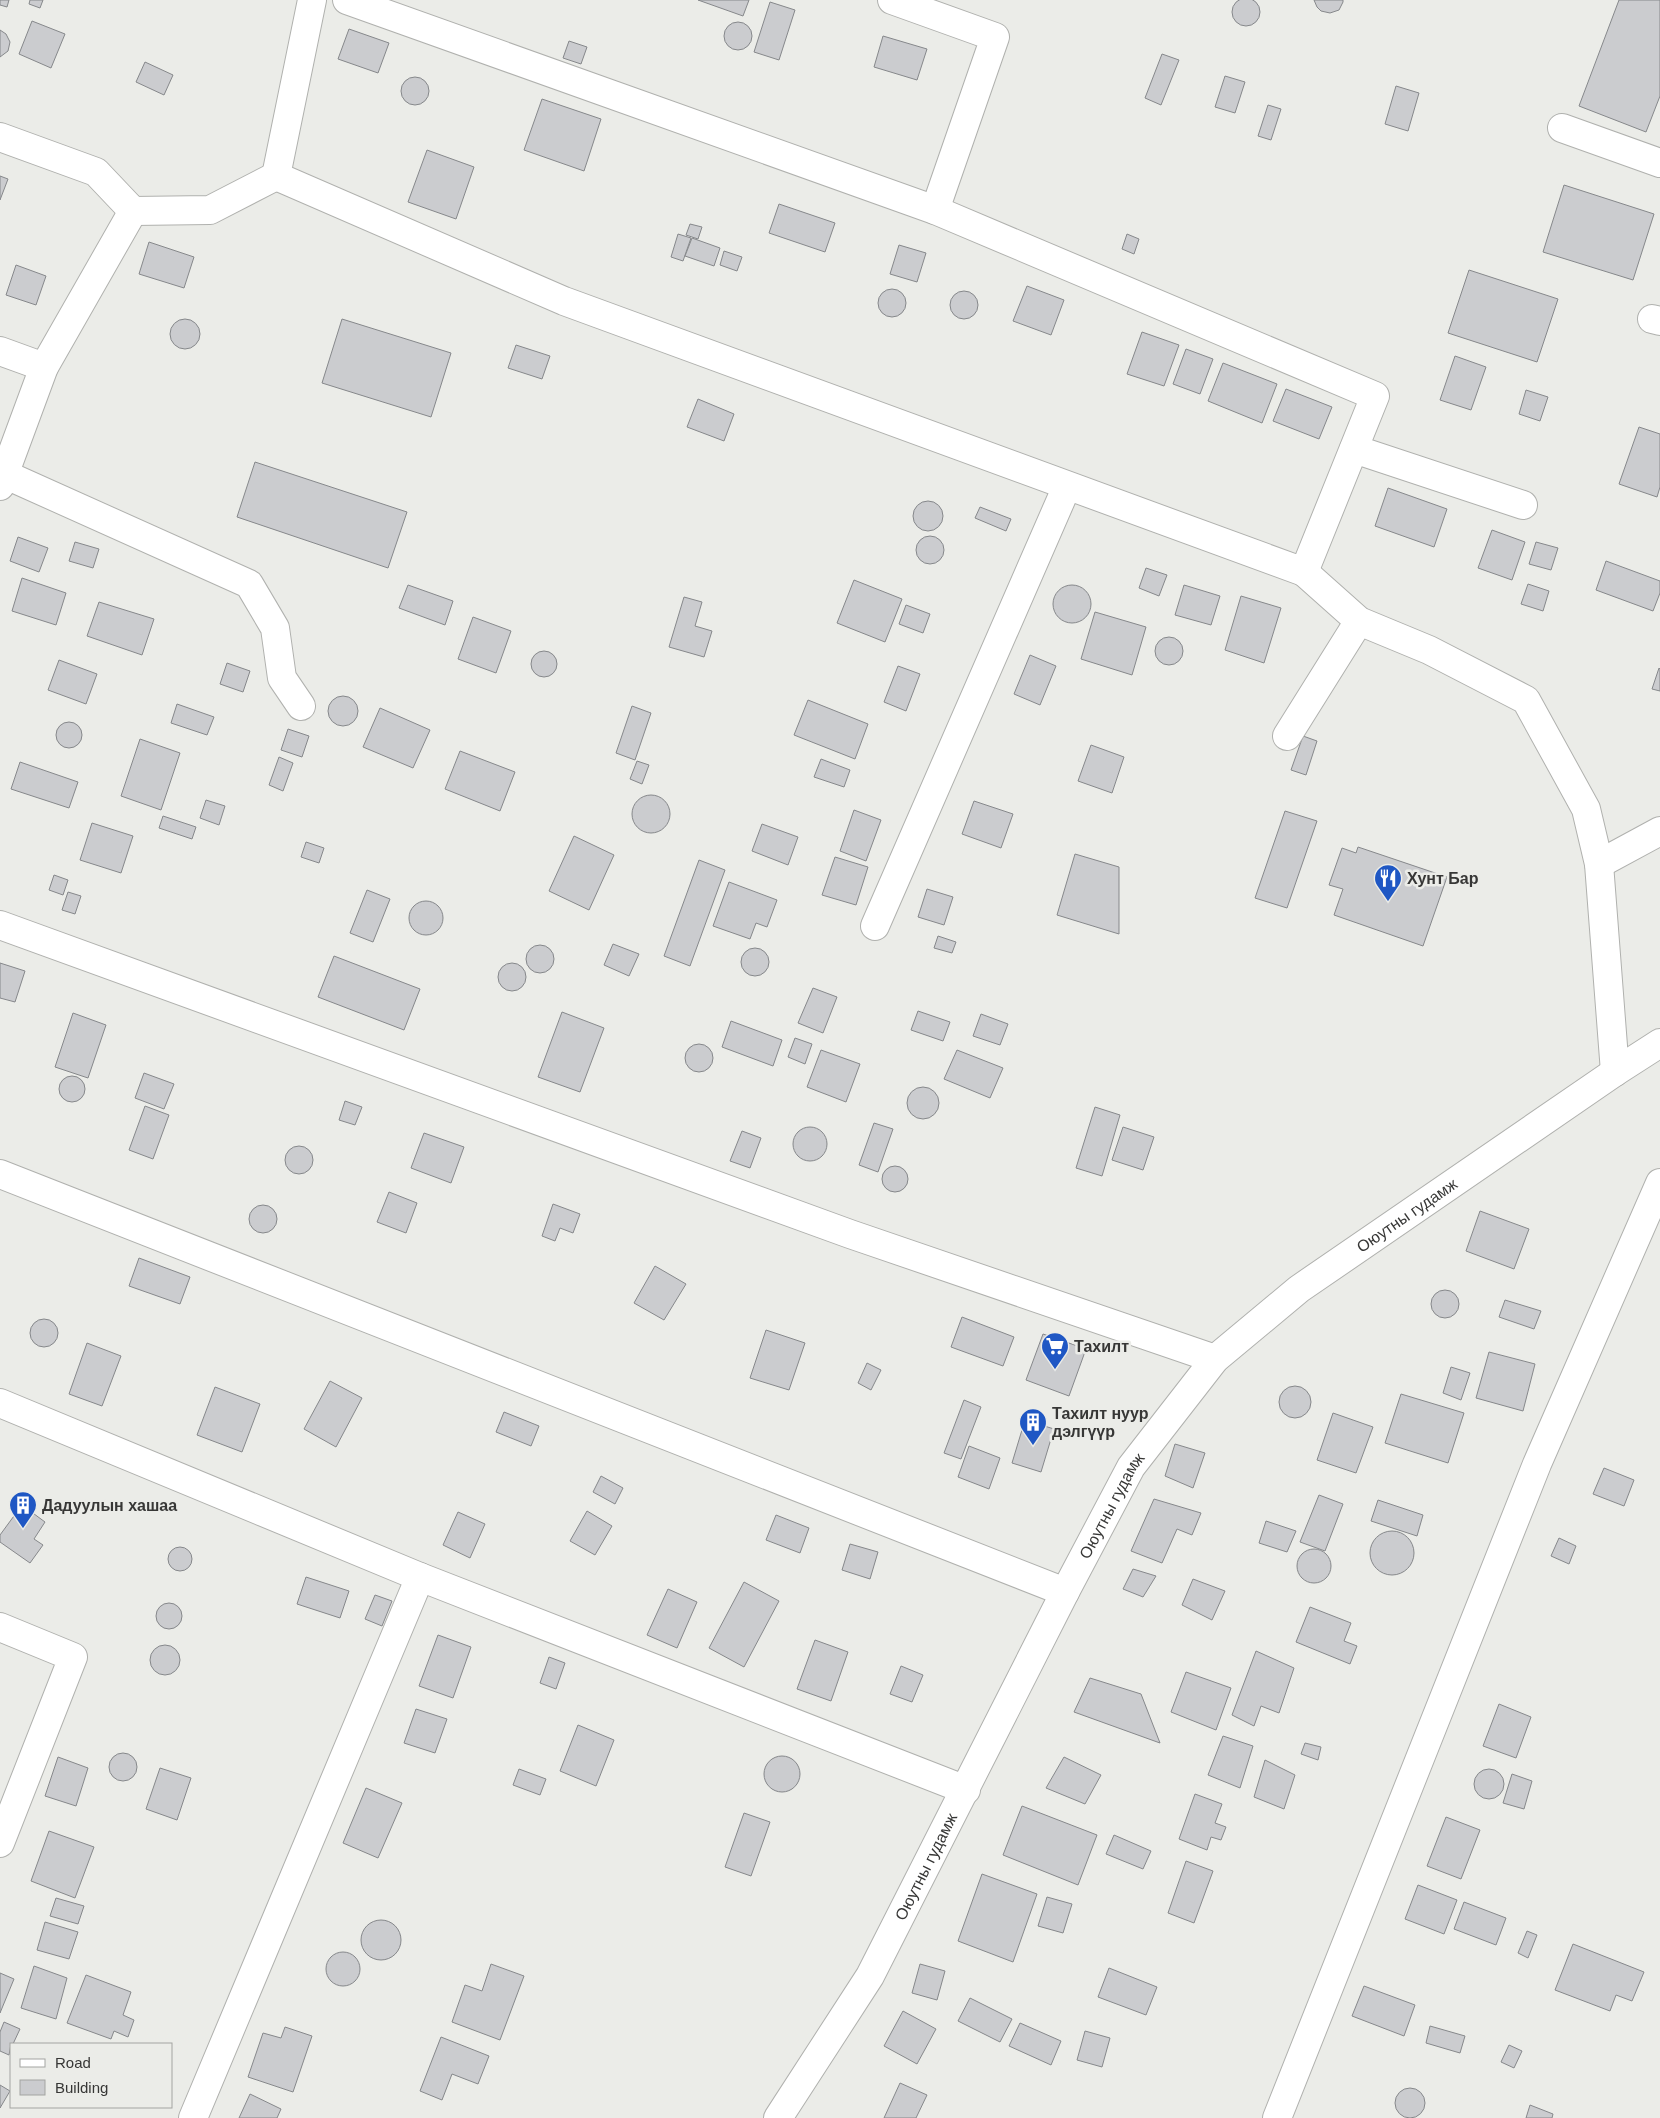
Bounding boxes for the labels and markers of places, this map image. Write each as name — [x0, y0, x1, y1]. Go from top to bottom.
restaurant icon: Хунт Бар — [1373, 863, 1403, 902]
place label: Хунт Бар — [1407, 870, 1479, 887]
supermarket icon: Тахилт — [1040, 1331, 1070, 1370]
place label: Тахилт — [1074, 1338, 1129, 1355]
place label: Тахилт нуур дэлгүүр — [1052, 1405, 1149, 1440]
building icon: Тахилт нуур дэлгүүр — [1018, 1407, 1048, 1446]
building icon: Дадуулын хашаа — [8, 1490, 38, 1529]
place label: Дадуулын хашаа — [42, 1497, 177, 1514]

